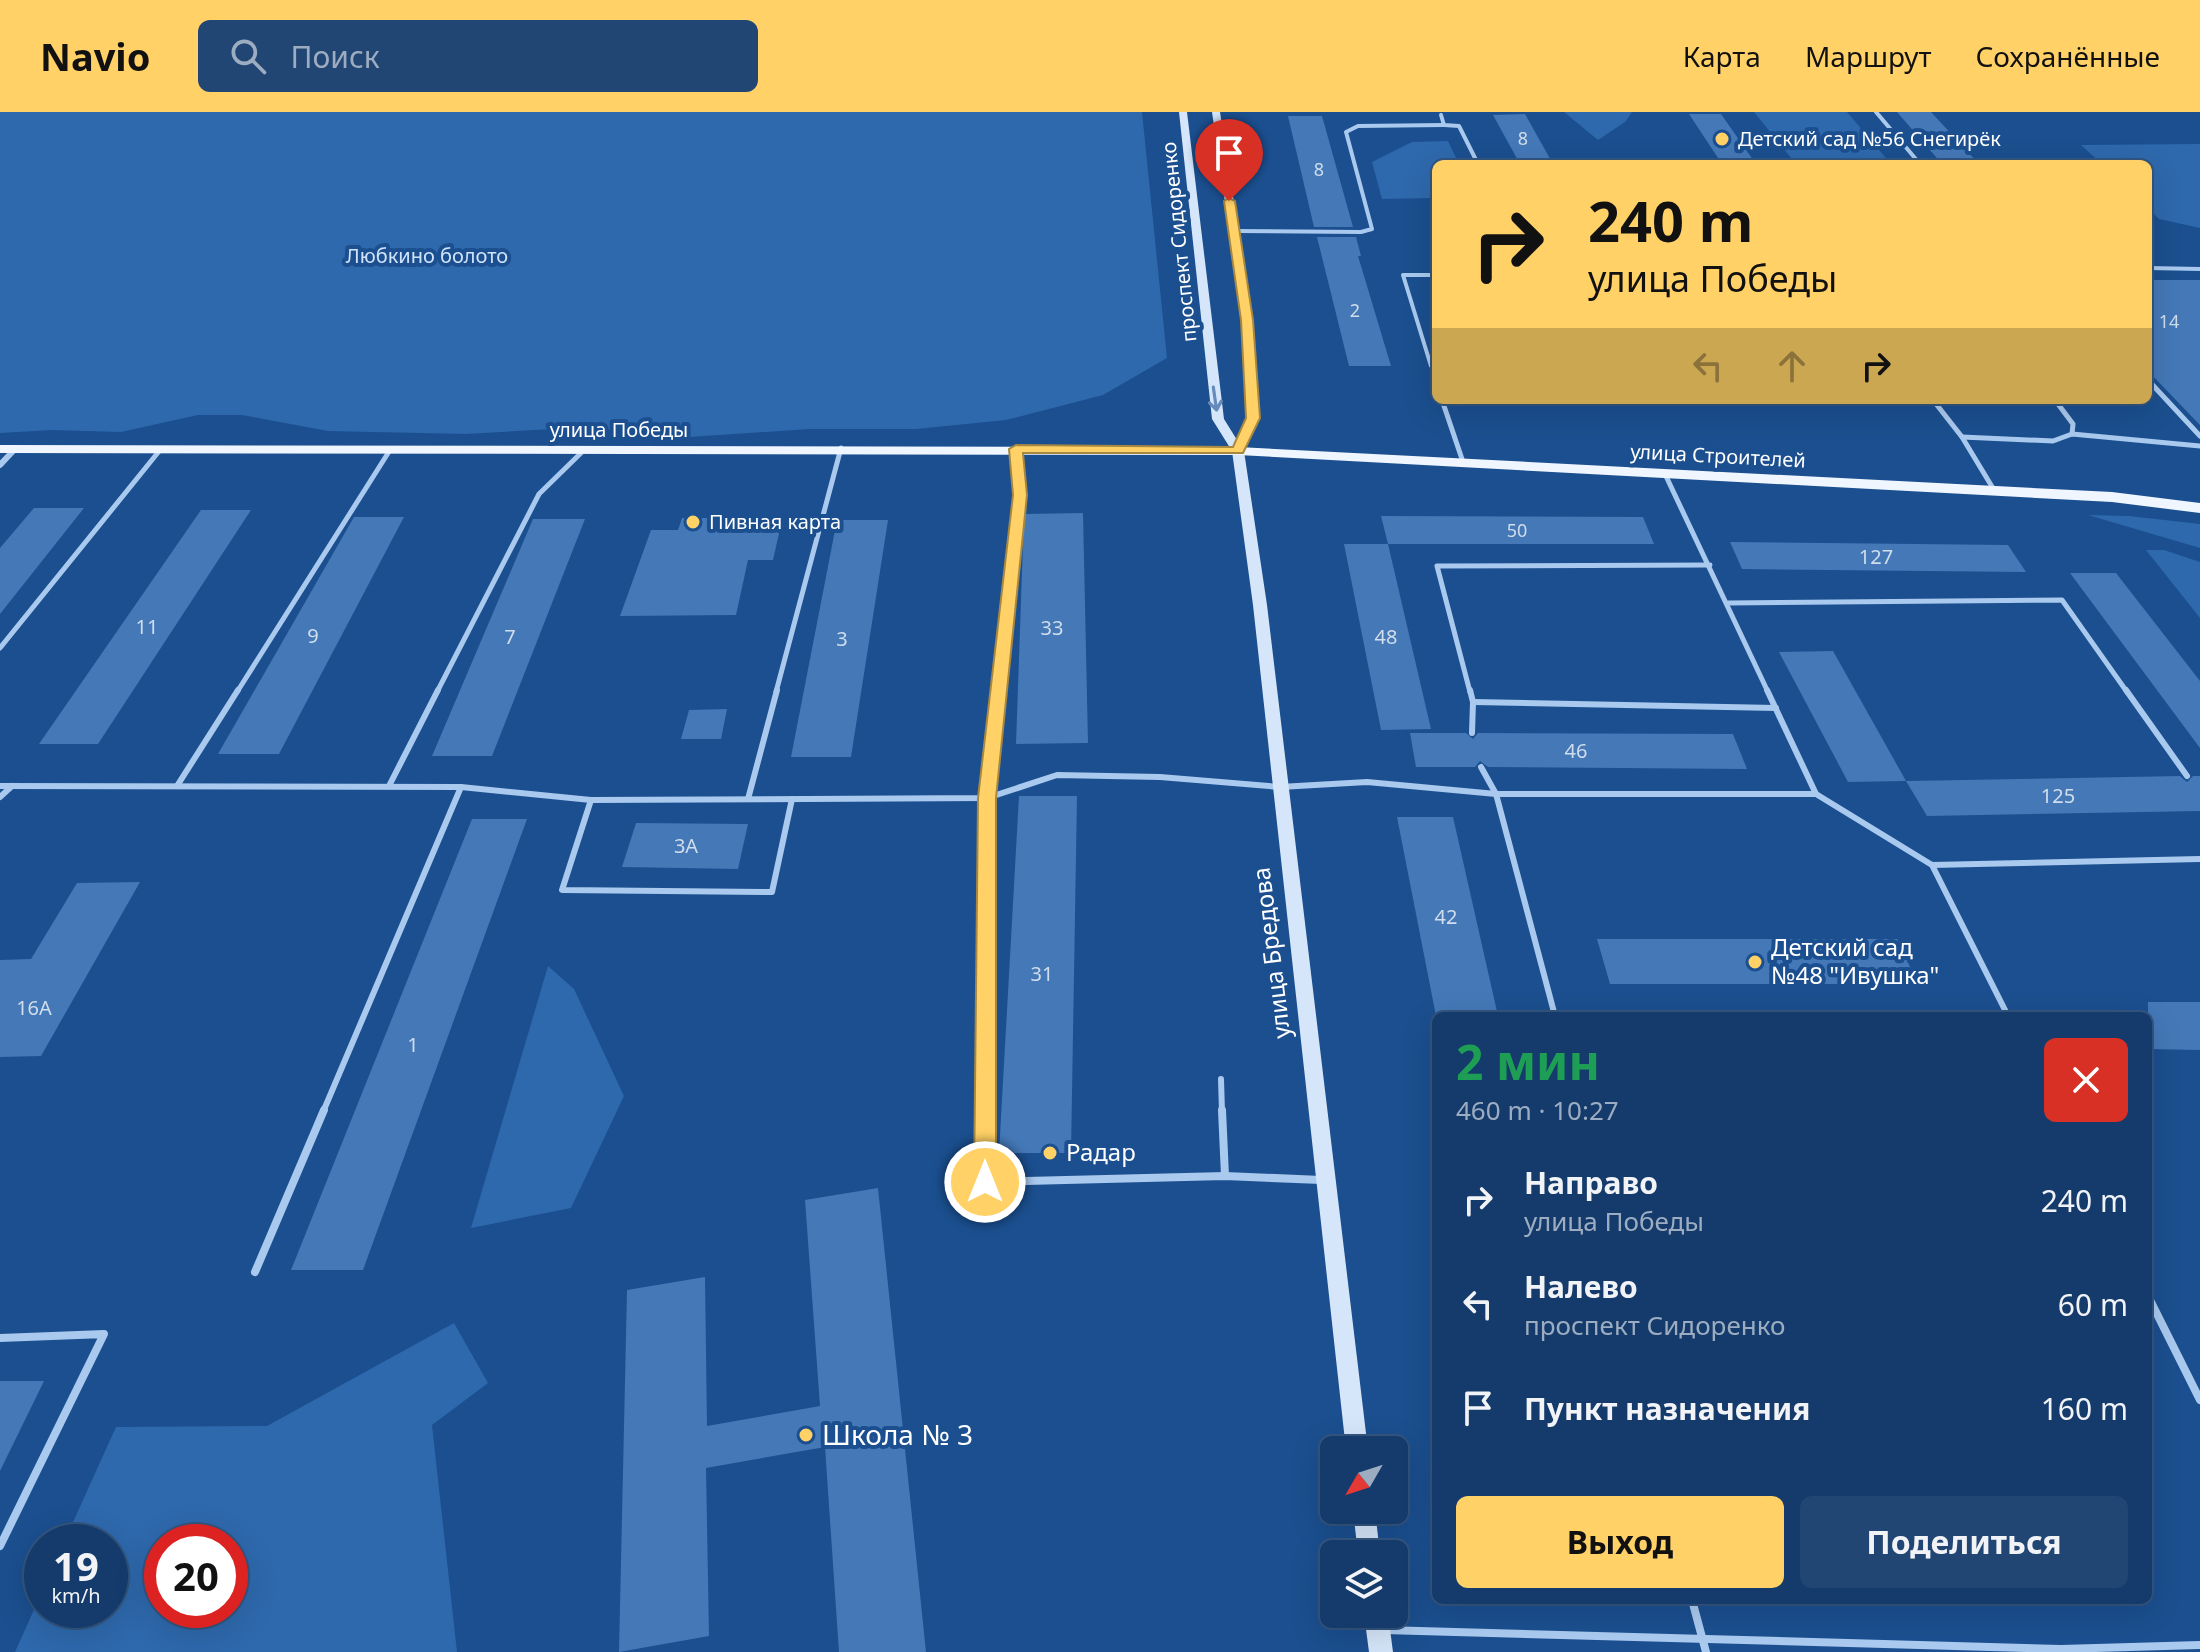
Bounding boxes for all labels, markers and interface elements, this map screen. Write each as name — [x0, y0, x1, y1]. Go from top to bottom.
search box — [198, 20, 758, 92]
text: Navio — [40, 30, 150, 82]
icon: search — [226, 34, 270, 78]
text: Поиск — [290, 36, 380, 77]
text: Карта — [1683, 37, 1761, 75]
text: Маршрут — [1805, 37, 1931, 75]
text: Сохранённые — [1975, 37, 2160, 75]
pin — [1195, 119, 1263, 201]
place label: Детский сад №56 Снегирёк — [1738, 125, 2001, 152]
house number: 8 — [1518, 126, 1528, 150]
marker: Детский сад №56 Снегирёк — [1713, 130, 1731, 148]
icon: arrive — [1207, 131, 1251, 175]
street label: проспект Сидоренко — [1155, 141, 1202, 343]
house number: 8 — [1314, 157, 1324, 181]
text: 240 m — [1588, 182, 1753, 258]
icon: right — [1456, 192, 1560, 296]
park label: Любкино болото — [346, 242, 508, 269]
text: улица Победы — [1588, 254, 1837, 303]
house number: 2 — [1350, 298, 1360, 322]
house number: 14 — [2159, 309, 2179, 333]
icon: left — [1686, 344, 1730, 388]
icon: ahead — [1770, 344, 1814, 388]
icon: right — [1854, 344, 1898, 388]
one-way arrow — [1208, 386, 1223, 411]
street label: улица Победы — [550, 416, 688, 443]
street label: улица Строителей — [1630, 437, 1806, 474]
place label: Пивная карта — [709, 508, 841, 535]
marker: Пивная карта — [684, 513, 702, 531]
house number: 50 — [1507, 518, 1527, 542]
house number: 127 — [1859, 543, 1893, 570]
house number: 11 — [136, 613, 158, 640]
house number: 33 — [1041, 614, 1063, 641]
house number: 9 — [307, 622, 319, 649]
house number: 7 — [504, 623, 516, 650]
house number: 48 — [1375, 623, 1397, 650]
house number: 3 — [836, 625, 848, 652]
house number: 46 — [1565, 737, 1587, 764]
house number: 125 — [2041, 782, 2075, 809]
house number: 3А — [674, 832, 698, 859]
street label: улица Бредова — [1244, 866, 1297, 1041]
house number: 42 — [1435, 903, 1457, 930]
place label: Детский сад №48 "Ивушка" — [1771, 930, 1939, 991]
marker: Детский сад №48 "Ивушка" — [1746, 953, 1764, 971]
house number: 31 — [1031, 960, 1053, 987]
house number: 16А — [16, 994, 52, 1021]
text: 2 мин — [1456, 1029, 1600, 1094]
house number: 1 — [407, 1031, 419, 1058]
button: close — [2044, 1038, 2128, 1122]
text: 460 m · 10:27 — [1456, 1092, 1619, 1128]
place label: Радар — [1066, 1135, 1136, 1168]
position arrow — [943, 1140, 1027, 1224]
marker: Радар — [1041, 1144, 1059, 1162]
text: Направо — [1524, 1162, 1658, 1203]
icon: right — [1456, 1178, 1500, 1222]
text: 240 m — [2041, 1180, 2128, 1221]
text: улица Победы — [1524, 1203, 1704, 1239]
text: Налево — [1524, 1266, 1638, 1307]
icon: left — [1456, 1282, 1500, 1326]
text: 60 m — [2058, 1284, 2128, 1325]
text: проспект Сидоренко — [1524, 1307, 1785, 1343]
icon: arrive — [1456, 1386, 1500, 1430]
text: Пункт назначения — [1524, 1388, 1810, 1429]
text: 160 m — [2041, 1388, 2128, 1429]
place label: Школа № 3 — [822, 1415, 973, 1453]
marker: Школа № 3 — [797, 1426, 815, 1444]
north arrow — [1320, 1436, 1408, 1524]
map controls — [1320, 1436, 1408, 1628]
button: Выход — [1456, 1496, 1784, 1588]
button: Поделиться — [1800, 1496, 2128, 1588]
speed limit sign: 20 — [144, 1524, 248, 1628]
text: 19 — [53, 1538, 99, 1593]
button: layers — [1320, 1540, 1408, 1628]
text: km/h — [51, 1582, 101, 1609]

